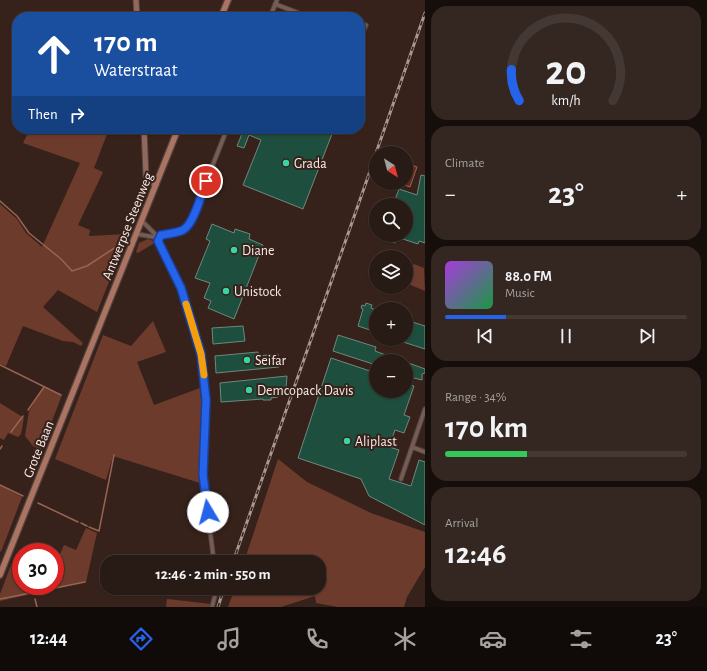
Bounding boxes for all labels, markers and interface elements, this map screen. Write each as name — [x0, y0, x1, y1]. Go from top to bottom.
icon: ahead — [28, 28, 80, 80]
text: 170 m — [94, 29, 158, 57]
text: 20 — [545, 51, 587, 92]
text: Waterstraat — [94, 62, 177, 80]
text: km/h — [551, 94, 581, 108]
icon: right — [66, 104, 88, 126]
text: Then — [28, 107, 58, 122]
north arrow — [369, 146, 413, 190]
map controls — [369, 146, 413, 398]
place label: Grada — [294, 157, 327, 171]
text: Climate — [445, 157, 484, 170]
marker: Grada — [281, 158, 291, 168]
pin — [189, 164, 223, 198]
icon: arrive — [195, 170, 217, 192]
street label: Antwerpse Steenweg — [100, 171, 156, 282]
text: 23° — [548, 179, 584, 209]
text: − — [445, 183, 456, 205]
text: + — [676, 183, 687, 205]
button: search — [369, 198, 413, 242]
place label: Diane — [242, 244, 274, 258]
marker: Diane — [229, 245, 239, 255]
button: layers — [369, 250, 413, 294]
text: 88.0 FM — [505, 269, 552, 284]
place label: Unistock — [234, 285, 282, 299]
marker: Unistock — [221, 286, 231, 296]
text: Music — [505, 287, 535, 300]
button: + — [369, 302, 413, 346]
icon: previous — [474, 325, 496, 347]
icon: pause — [555, 325, 577, 347]
icon: next — [636, 325, 658, 347]
place label: Seifar — [255, 354, 287, 368]
button: − — [369, 354, 413, 398]
marker: Seifar — [242, 355, 252, 365]
place label: Demcopack Davis — [257, 384, 353, 398]
marker: Demcopack Davis — [244, 385, 254, 395]
text: Range · 34% — [445, 391, 506, 404]
text: 170 km — [445, 413, 528, 443]
street label: Grote Baan — [21, 419, 57, 480]
place label: Aliplast — [355, 435, 397, 449]
marker: Aliplast — [342, 436, 352, 446]
position arrow — [187, 491, 229, 533]
text: Arrival — [445, 517, 478, 530]
text: 12:46 — [445, 539, 506, 569]
speed limit sign: 30 — [12, 543, 64, 595]
text: 12:46 · 2 min · 550 m — [155, 567, 271, 582]
icon: directions — [127, 625, 155, 653]
icon: music — [215, 625, 243, 653]
icon: phone — [303, 625, 331, 653]
icon: climate — [391, 625, 419, 653]
icon: car — [479, 625, 507, 653]
icon: filters — [567, 625, 595, 653]
text: 12:44 — [30, 630, 67, 648]
text: 23° — [655, 630, 677, 648]

